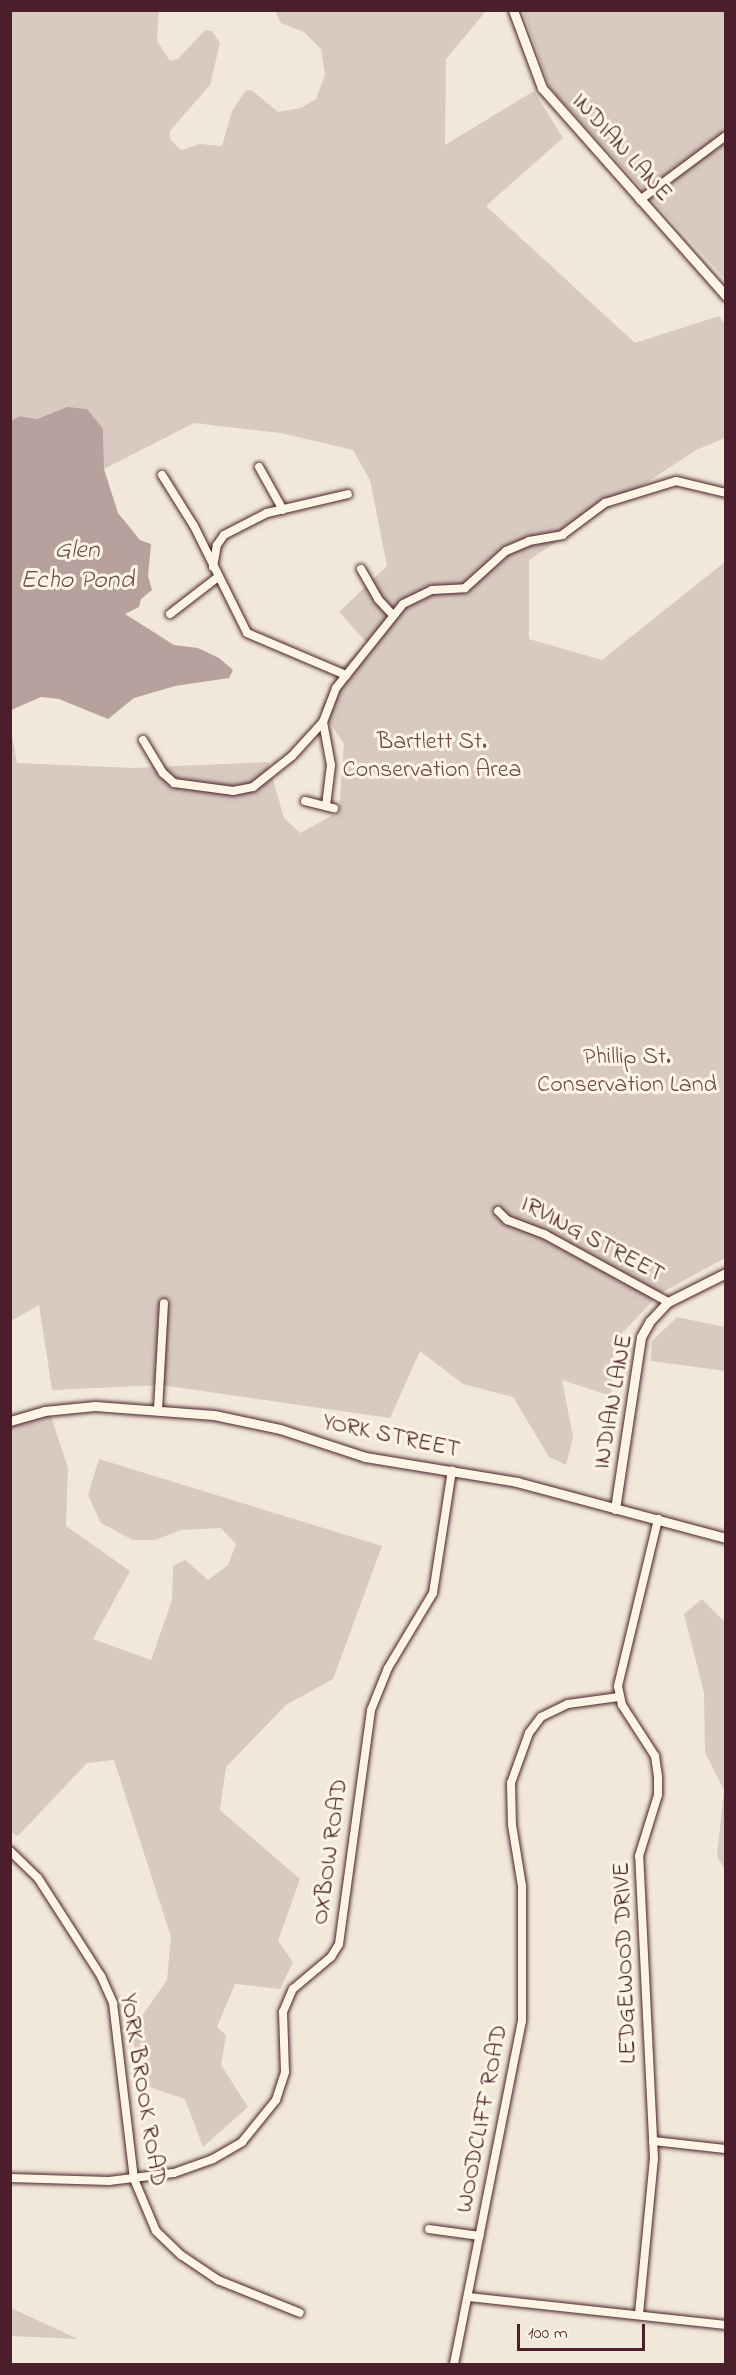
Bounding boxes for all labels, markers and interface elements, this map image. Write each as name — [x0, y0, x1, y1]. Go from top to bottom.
street label: INDIAN LANE — [565, 88, 677, 208]
water label: Glen Echo Pond — [20, 536, 134, 598]
park label: Bartlett St. Conservation Area — [343, 729, 521, 785]
park label: Phillip St. Conservation Land — [537, 1044, 717, 1100]
street label: IRVING STREET — [515, 1190, 669, 1290]
street label: INDIAN LANE — [588, 1332, 640, 1472]
street label: YORK STREET — [320, 1408, 462, 1466]
street label: OXBOW ROAD — [307, 1777, 355, 1927]
street label: LEDGEWOOD DRIVE — [608, 1862, 644, 2064]
street label: YORK BROOK ROAD — [113, 1991, 171, 2189]
street label: WOODCLIFF ROAD — [451, 2023, 515, 2215]
scale bar — [520, 2312, 648, 2350]
text: 100 m — [528, 2321, 568, 2347]

